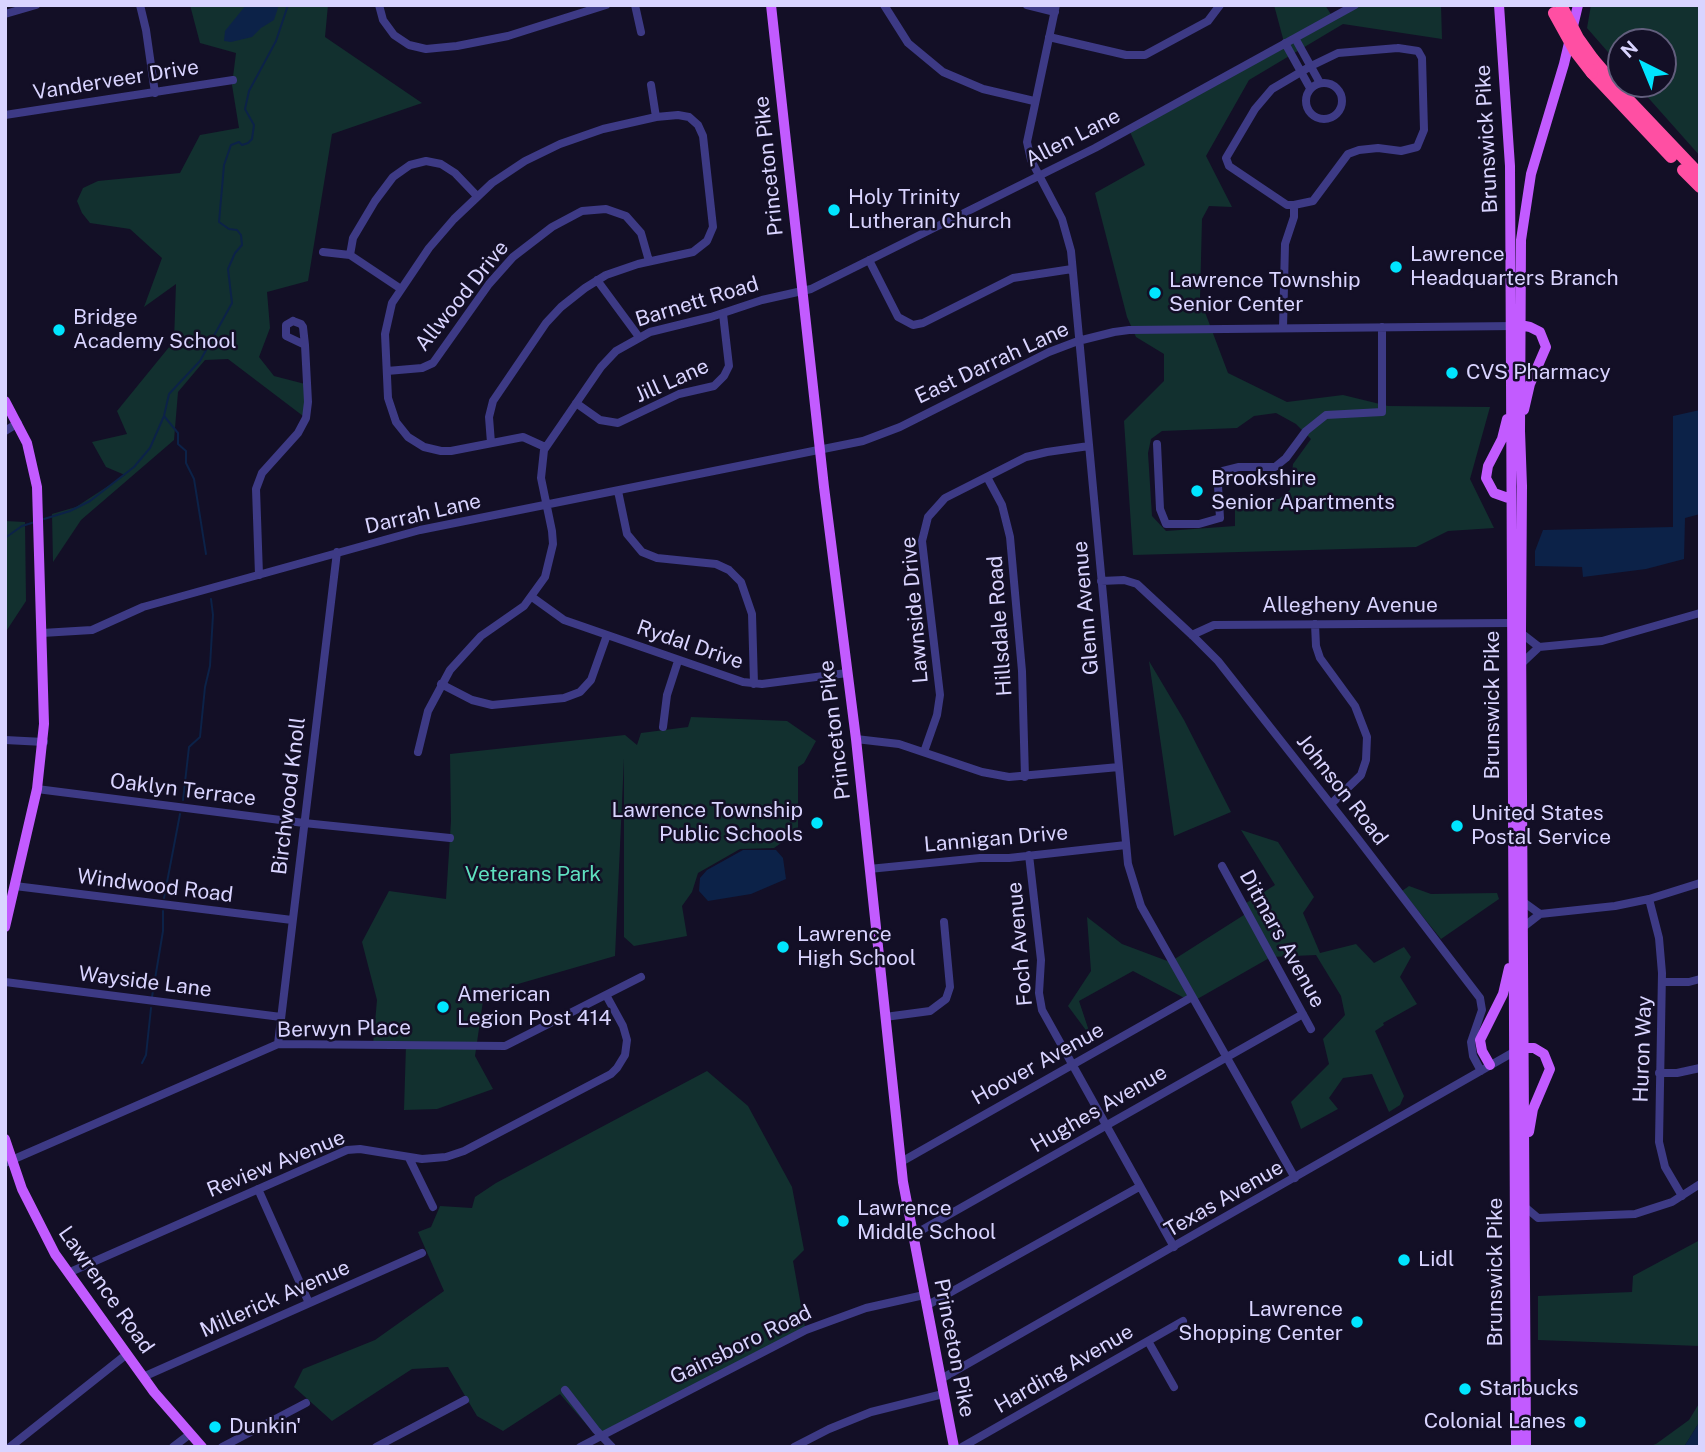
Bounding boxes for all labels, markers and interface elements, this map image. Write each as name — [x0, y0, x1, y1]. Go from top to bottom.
north arrow — [1607, 28, 1677, 98]
text: N — [1616, 36, 1642, 62]
street label: Vanderveer Drive — [31, 54, 201, 106]
street label: Brunswick Pike — [1471, 64, 1503, 214]
street label: Princeton Pike — [749, 95, 789, 237]
street label: Allen Lane — [1021, 103, 1125, 173]
place label: Holy Trinity Lutheran Church — [848, 185, 1012, 235]
marker: Holy Trinity Lutheran Church — [826, 202, 842, 218]
street label: Allwood Drive — [410, 236, 514, 356]
place label: Lawrence Headquarters Branch — [1410, 242, 1619, 292]
marker: Lawrence Headquarters Branch — [1388, 259, 1404, 275]
place label: Lawrence Township Senior Center — [1169, 268, 1361, 318]
street label: Barnett Road — [632, 271, 762, 333]
marker: Lawrence Township Senior Center — [1147, 285, 1163, 301]
place label: Bridge Academy School — [73, 305, 237, 355]
street label: East Darrah Lane — [911, 316, 1073, 410]
marker: Bridge Academy School — [51, 322, 67, 338]
street label: Jill Lane — [631, 354, 713, 408]
place label: CVS Pharmacy — [1466, 360, 1611, 386]
marker: CVS Pharmacy — [1444, 365, 1460, 381]
place label: Brookshire Senior Apartments — [1211, 466, 1395, 516]
marker: Brookshire Senior Apartments — [1189, 483, 1205, 499]
street label: Darrah Lane — [362, 488, 484, 540]
street label: Lawnside Drive — [896, 536, 934, 684]
street label: Glenn Avenue — [1068, 540, 1104, 676]
street label: Hillsdale Road — [983, 555, 1017, 697]
street label: Allegheny Avenue — [1262, 593, 1438, 619]
street label: Rydal Drive — [633, 615, 747, 675]
street label: Brunswick Pike — [1480, 631, 1506, 779]
street label: Princeton Pike — [814, 659, 856, 801]
street label: Birchwood Knoll — [267, 716, 311, 876]
street label: Johnson Road — [1291, 730, 1393, 850]
street label: Oaklyn Terrace — [109, 769, 257, 811]
place label: Lawrence Township Public Schools — [611, 798, 803, 848]
place label: United States Postal Service — [1471, 801, 1611, 851]
marker: Lawrence Township Public Schools — [809, 815, 825, 831]
marker: United States Postal Service — [1449, 818, 1465, 834]
street label: Lannigan Drive — [923, 820, 1069, 858]
park label: Veterans Park — [465, 862, 601, 888]
street label: Windwood Road — [75, 864, 235, 908]
street label: Ditmars Avenue — [1234, 866, 1330, 1012]
street label: Foch Avenue — [1002, 881, 1038, 1007]
place label: Lawrence High School — [797, 922, 916, 972]
marker: Lawrence High School — [775, 939, 791, 955]
street label: Wayside Lane — [77, 961, 213, 1003]
place label: American Legion Post 414 — [457, 982, 611, 1032]
street label: Huron Way — [1629, 995, 1657, 1103]
marker: American Legion Post 414 — [435, 999, 451, 1015]
street label: Berwyn Place — [277, 1015, 411, 1043]
street label: Hoover Avenue — [968, 1017, 1108, 1111]
street label: Hughes Avenue — [1026, 1060, 1172, 1158]
street label: Review Avenue — [203, 1125, 349, 1203]
street label: Texas Avenue — [1160, 1155, 1288, 1243]
place label: Lawrence Middle School — [857, 1196, 996, 1246]
street label: Brunswick Pike — [1483, 1198, 1509, 1346]
marker: Lawrence Middle School — [835, 1213, 851, 1229]
street label: Lawrence Road — [53, 1222, 159, 1358]
place label: Lidl — [1418, 1247, 1454, 1273]
marker: Lidl — [1396, 1252, 1412, 1268]
street label: Millerick Avenue — [196, 1255, 354, 1343]
street label: Princeton Pike — [928, 1277, 980, 1419]
place label: Lawrence Shopping Center — [1178, 1297, 1343, 1347]
street label: Gainsboro Road — [666, 1300, 816, 1390]
marker: Lawrence Shopping Center — [1349, 1314, 1365, 1330]
street label: Harding Avenue — [990, 1319, 1138, 1419]
place label: Starbucks — [1479, 1376, 1579, 1402]
marker: Starbucks — [1457, 1381, 1473, 1397]
place label: Colonial Lanes — [1424, 1409, 1566, 1435]
place label: Dunkin' — [229, 1414, 301, 1440]
marker: Colonial Lanes — [1572, 1414, 1588, 1430]
marker: Dunkin' — [207, 1419, 223, 1435]

